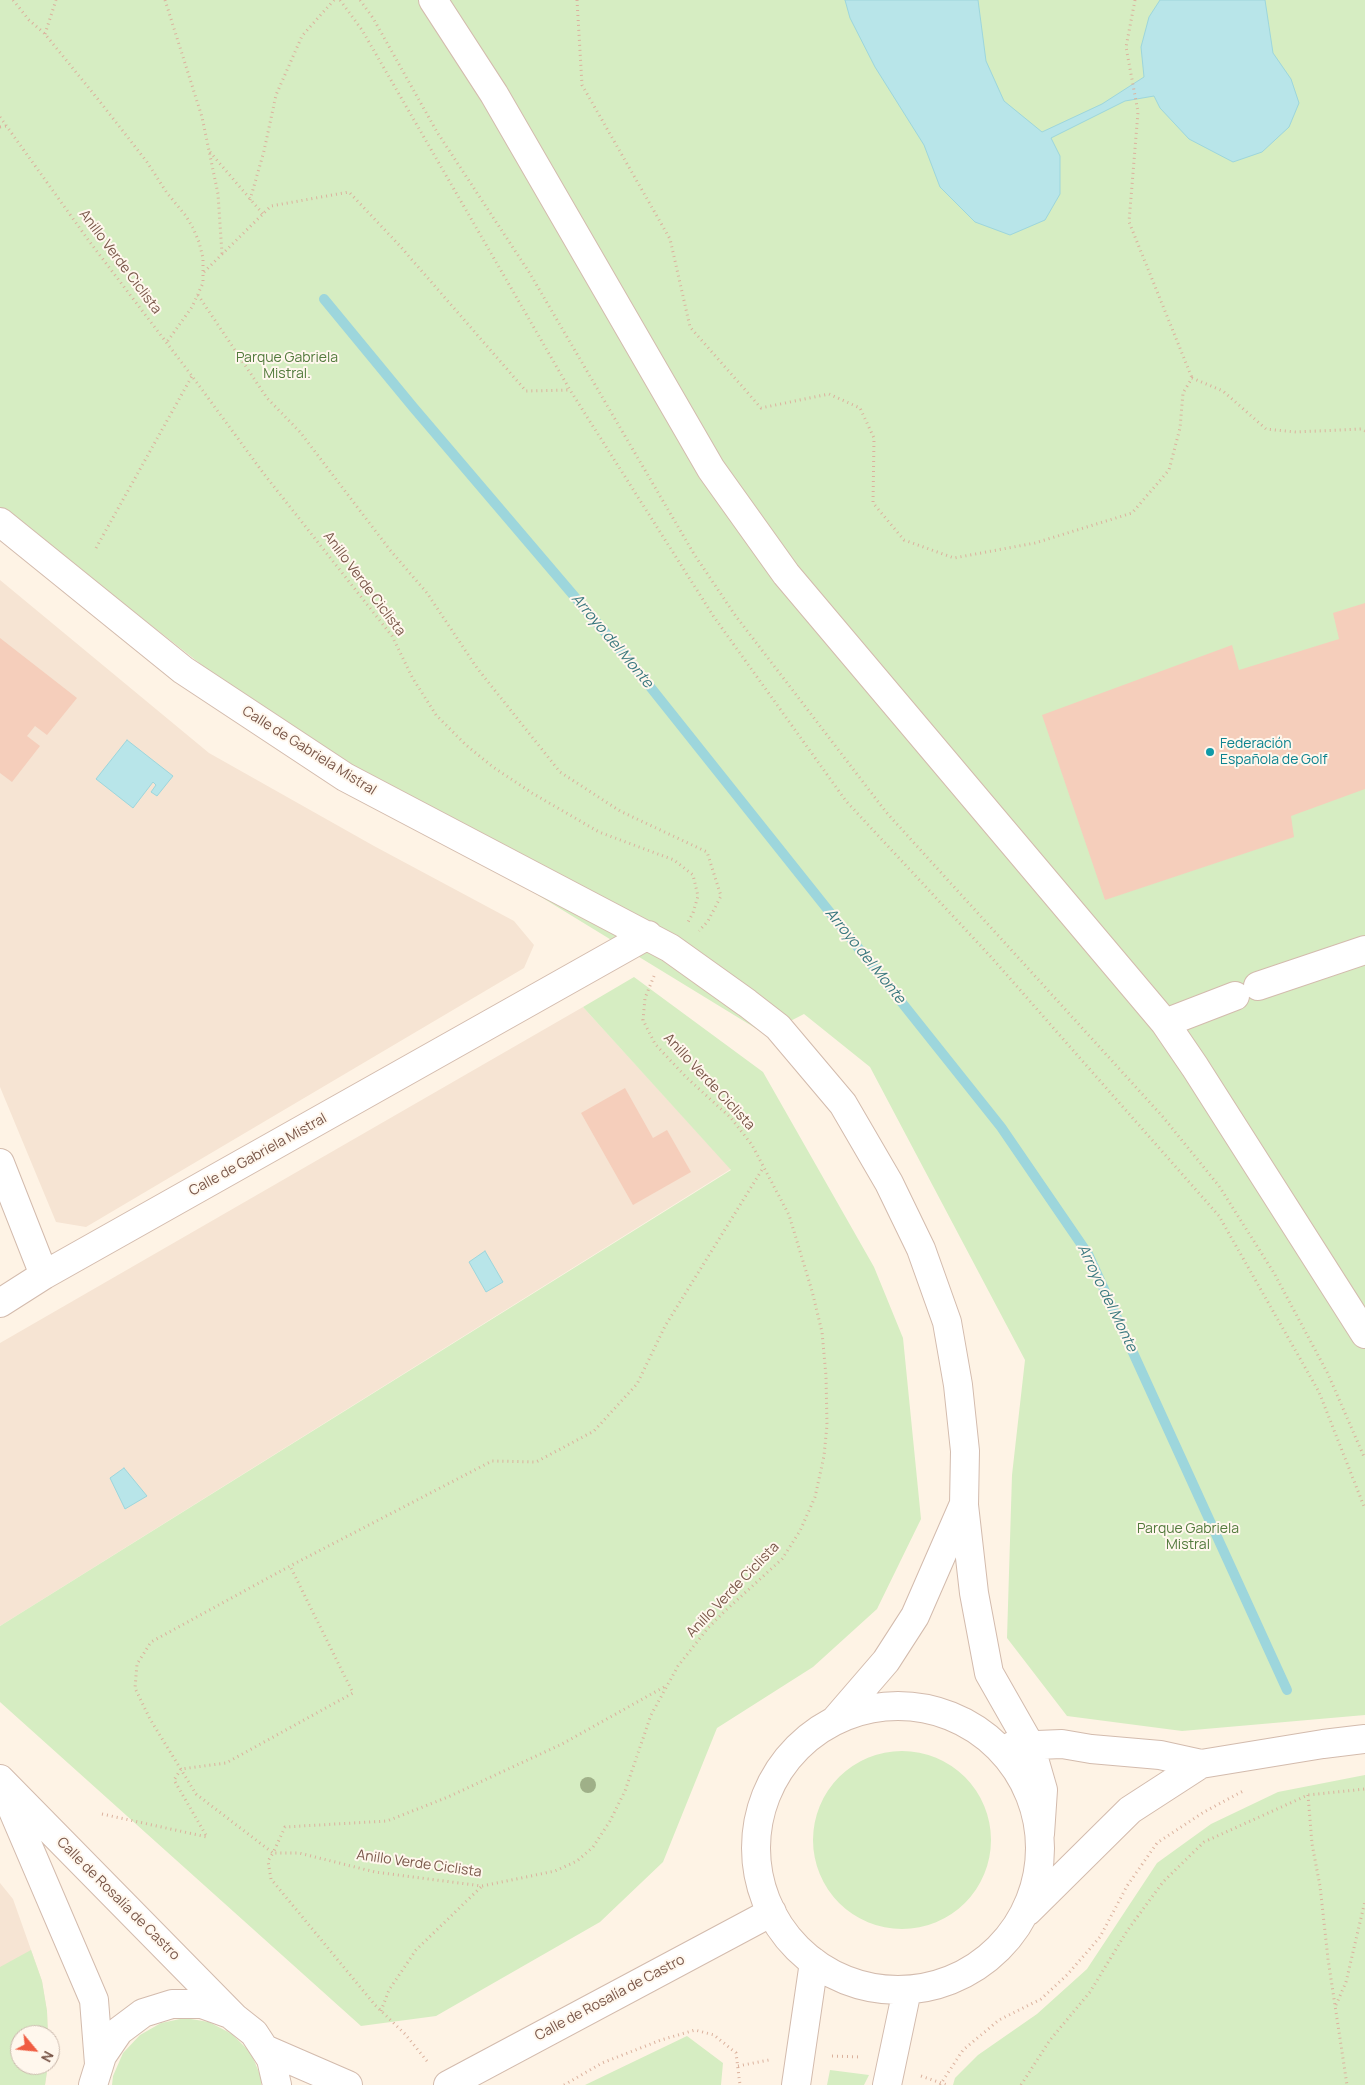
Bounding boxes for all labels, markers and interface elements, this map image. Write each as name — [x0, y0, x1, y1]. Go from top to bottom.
street label: Anillo Verde Ciclista — [75, 207, 165, 317]
park label: Parque Gabriela Mistral. — [236, 350, 338, 382]
street label: Anillo Verde Ciclista — [319, 529, 409, 639]
water label: Arroyo del Monte — [567, 590, 657, 692]
street label: Calle de Gabriela Mistral — [239, 703, 379, 799]
place label: Federación Española de Golf — [1220, 736, 1327, 769]
marker: Federación Española de Golf — [1204, 746, 1216, 758]
water label: Arroyo del Monte — [821, 905, 909, 1007]
street label: Anillo Verde Ciclista — [660, 1030, 758, 1134]
street label: Calle de Gabriela Mistral — [186, 1110, 330, 1200]
water label: Arroyo del Monte — [1073, 1241, 1141, 1355]
park label: Parque Gabriela Mistral — [1137, 1521, 1239, 1554]
street label: Anillo Verde Ciclista — [683, 1539, 783, 1641]
street label: Calle de Rosalía de Castro — [53, 1834, 183, 1964]
street label: Anillo Verde Ciclista — [355, 1847, 483, 1881]
street label: Calle de Rosalía de Castro — [532, 1951, 688, 2045]
north arrow — [10, 2025, 60, 2075]
text: N — [37, 2048, 59, 2066]

